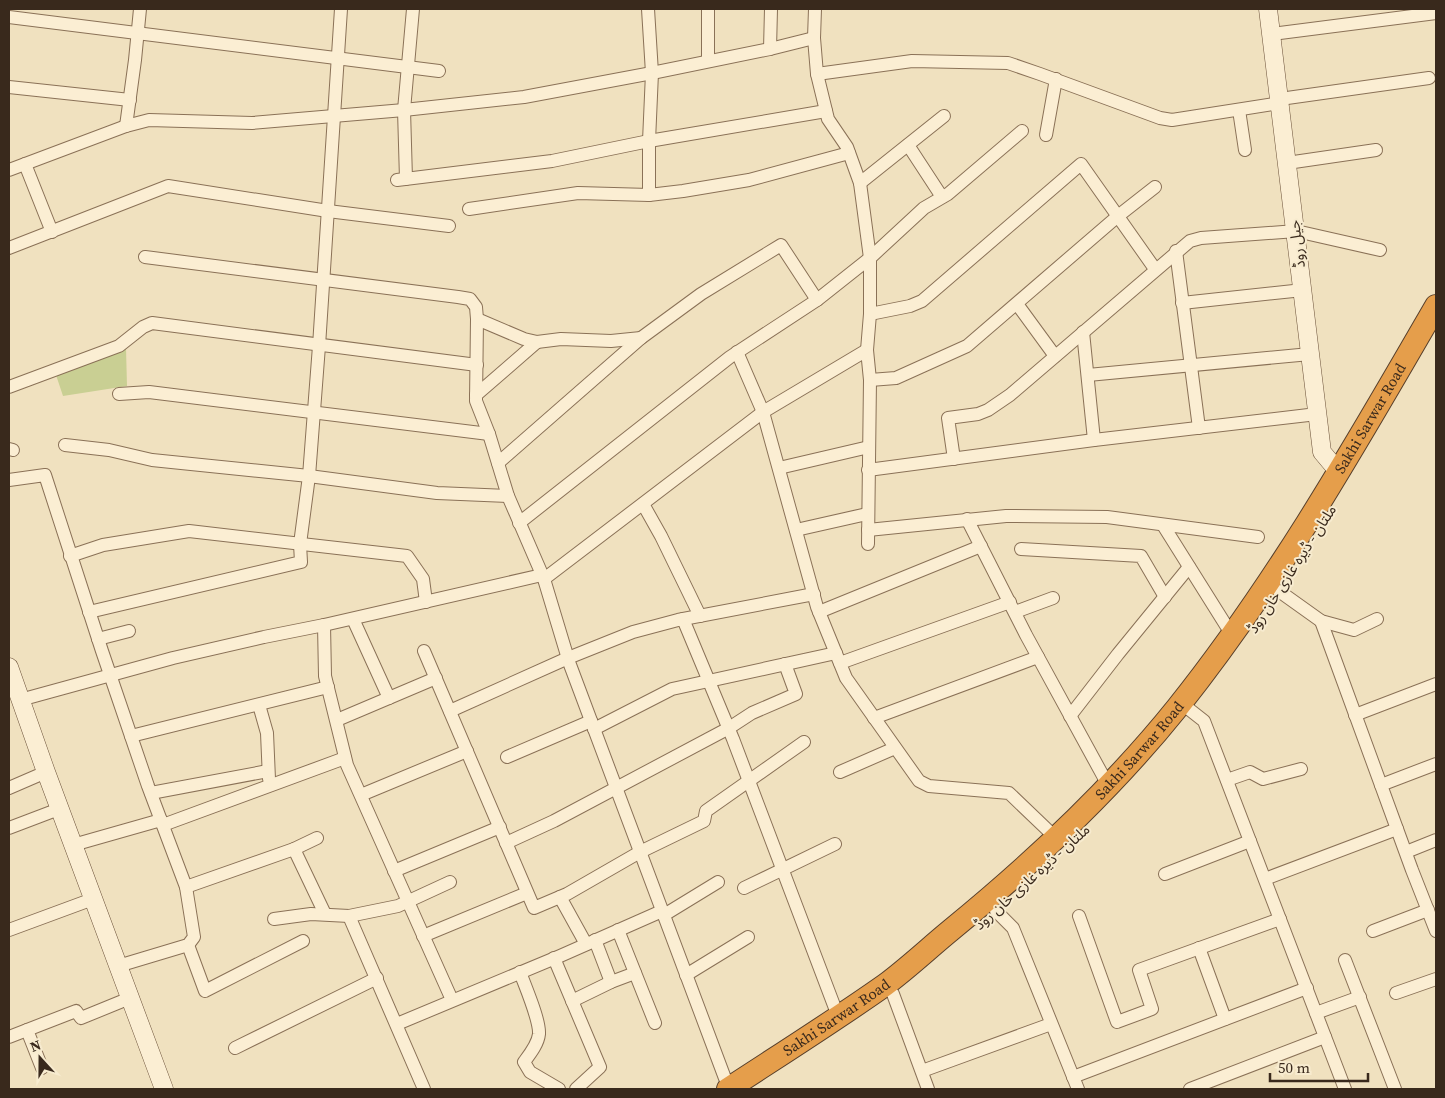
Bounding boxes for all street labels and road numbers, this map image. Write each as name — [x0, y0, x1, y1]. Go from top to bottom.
street label: جیل روڈ — [1283, 219, 1310, 269]
street label: Sakhi Sarwar Road — [1329, 359, 1411, 477]
street label: ملتان - ڈیرہ غازی خان روڈ — [1242, 500, 1341, 637]
street label: Sakhi Sarwar Road — [1090, 696, 1189, 804]
street label: ملتان - ڈیرہ غازی خان روڈ — [969, 819, 1094, 934]
street label: Sakhi Sarwar Road — [779, 973, 895, 1061]

